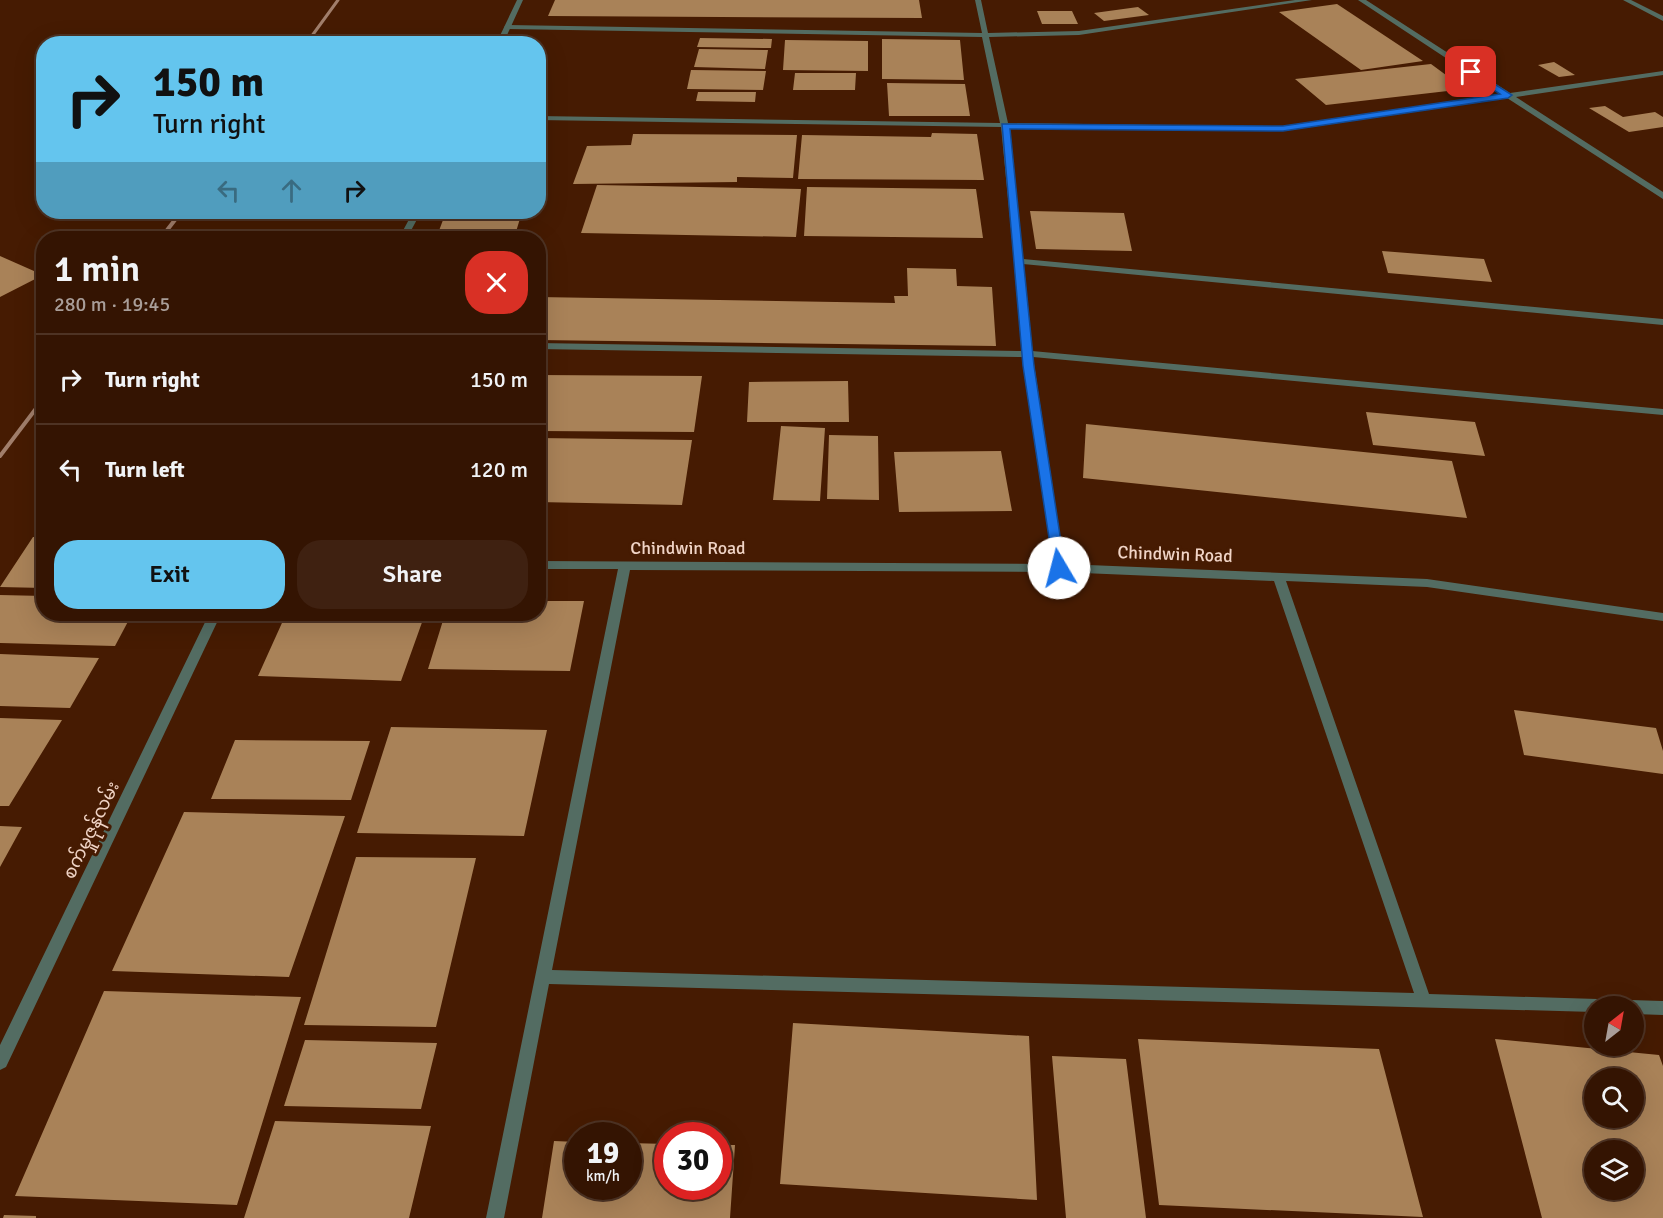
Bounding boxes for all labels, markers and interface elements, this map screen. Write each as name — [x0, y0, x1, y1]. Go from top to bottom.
pin — [1445, 46, 1496, 97]
icon: arrive — [1454, 55, 1487, 88]
text: 150 m — [153, 57, 264, 108]
icon: right — [54, 60, 132, 138]
text: Turn right — [153, 108, 266, 141]
icon: left — [212, 174, 245, 207]
icon: ahead — [275, 174, 308, 207]
icon: right — [338, 174, 371, 207]
text: 1 min — [54, 247, 140, 292]
button: close — [465, 251, 528, 314]
text: 280 m · 19:45 — [54, 292, 170, 317]
icon: right — [54, 363, 87, 396]
text: Turn right — [105, 366, 200, 393]
text: 150 m — [470, 366, 528, 393]
icon: left — [54, 453, 87, 486]
text: Turn left — [105, 456, 185, 483]
text: 120 m — [470, 456, 528, 483]
position arrow — [1027, 536, 1091, 600]
street label: Chindwin Road — [630, 537, 746, 559]
button: Exit — [54, 540, 285, 609]
button: Share — [297, 540, 528, 609]
street label: Chindwin Road — [1117, 541, 1233, 567]
street label: စက်မှုဇုန်လမ်း — [56, 777, 128, 884]
north arrow — [1584, 996, 1644, 1056]
map controls — [1584, 996, 1644, 1200]
button: search — [1584, 1068, 1644, 1128]
speed limit sign: 30 — [654, 1122, 732, 1200]
text: 19 — [587, 1135, 619, 1172]
button: layers — [1584, 1140, 1644, 1200]
text: km/h — [586, 1167, 620, 1185]

